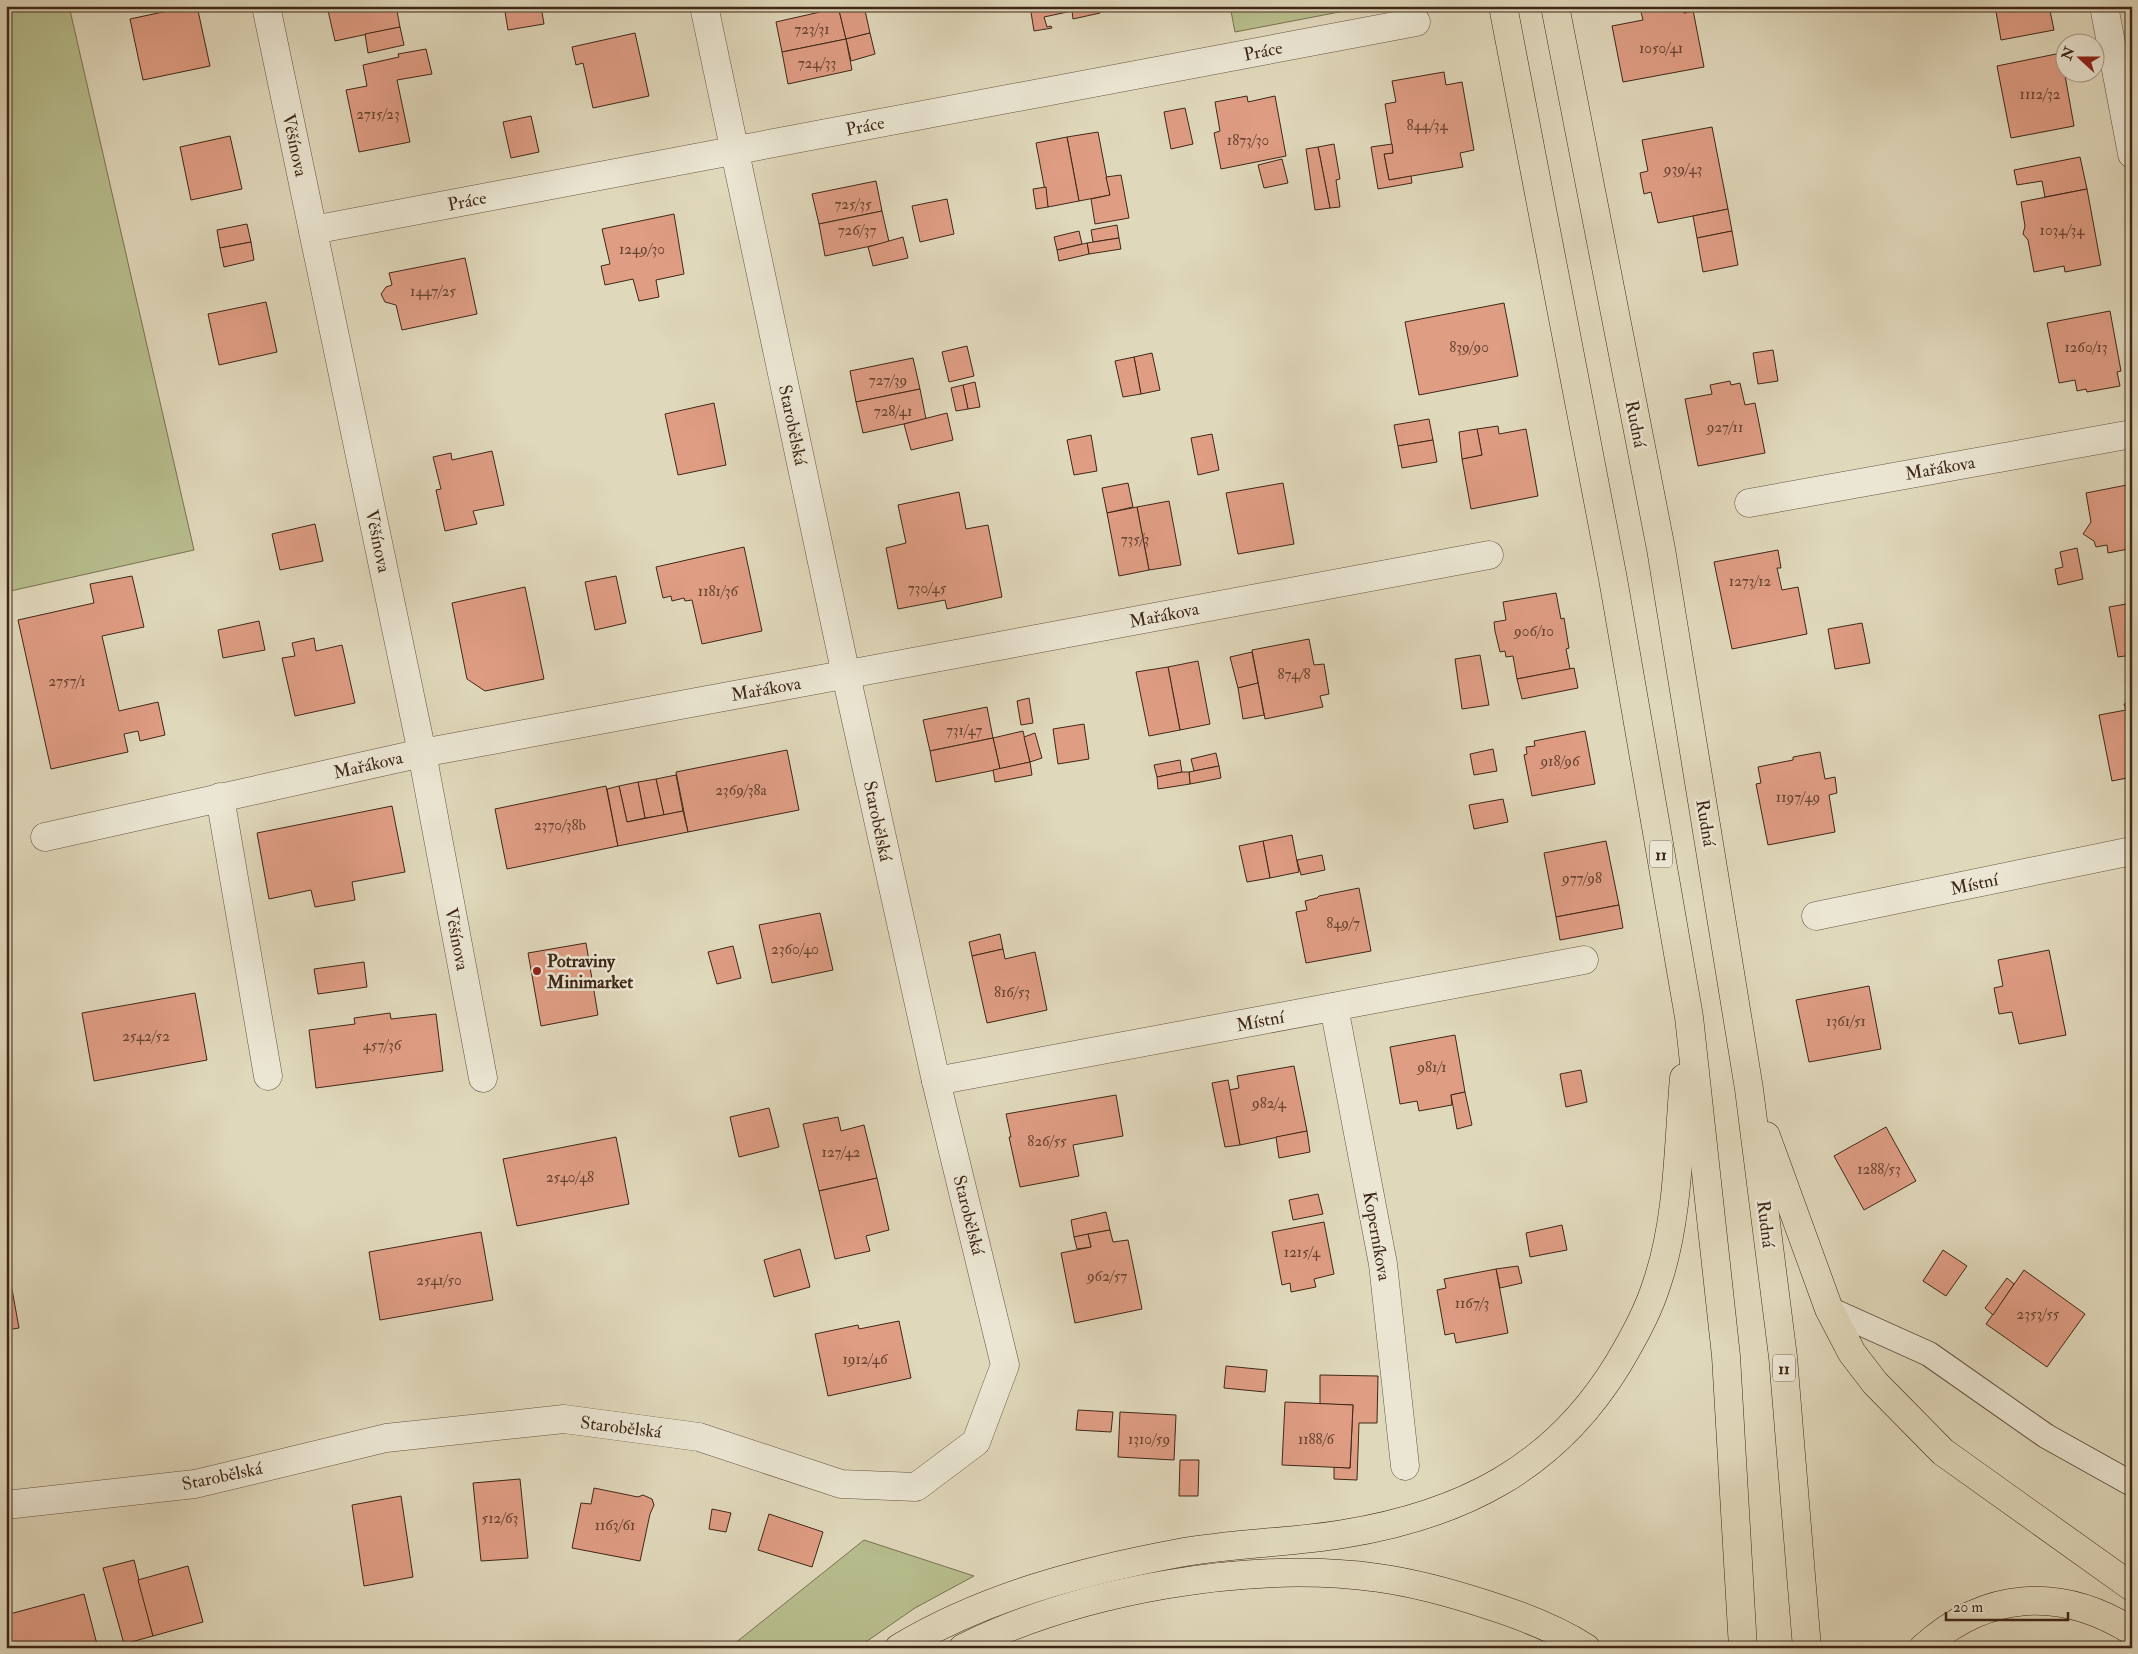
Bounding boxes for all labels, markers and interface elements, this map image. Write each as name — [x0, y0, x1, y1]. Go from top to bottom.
house number: 723/31 — [794, 20, 830, 39]
north arrow — [2056, 32, 2106, 82]
street label: Práce — [1242, 36, 1285, 67]
house number: 1050/41 — [1639, 39, 1683, 58]
text: N — [2058, 44, 2079, 63]
house number: 724/33 — [798, 54, 836, 73]
house number: 1112/32 — [2020, 85, 2061, 104]
house number: 2715/23 — [356, 105, 400, 124]
street label: Práce — [844, 111, 887, 142]
street label: Věšínova — [277, 112, 312, 179]
house number: 844/34 — [1406, 116, 1449, 135]
house number: 1873/30 — [1227, 131, 1269, 150]
house number: 939/43 — [1663, 160, 1702, 179]
street label: Práce — [446, 186, 489, 217]
house number: 725/35 — [834, 195, 872, 214]
house number: 726/37 — [838, 221, 876, 240]
house number: 1034/34 — [2040, 221, 2085, 240]
house number: 1249/30 — [619, 240, 665, 259]
house number: 1447/25 — [410, 282, 456, 301]
house number: 839/90 — [1449, 338, 1489, 357]
house number: 1260/13 — [2064, 338, 2108, 357]
house number: 727/39 — [869, 371, 907, 390]
street label: Starobělská — [773, 383, 812, 468]
street label: Rudná — [1620, 399, 1651, 450]
house number: 728/41 — [874, 402, 912, 421]
house number: 927/11 — [1706, 418, 1743, 437]
street label: Mařákova — [1903, 451, 1977, 486]
street label: Věšínova — [360, 508, 395, 575]
house number: 735/3 — [1121, 530, 1149, 549]
house number: 1273/12 — [1729, 572, 1772, 591]
house number: 730/45 — [908, 579, 947, 598]
house number: 1181/36 — [698, 582, 740, 601]
street label: Mařákova — [1127, 597, 1202, 634]
house number: 906/10 — [1513, 622, 1554, 641]
house number: 874/8 — [1277, 665, 1311, 684]
house number: 2757/1 — [49, 672, 86, 691]
street label: Mařákova — [729, 672, 803, 707]
house number: 731/47 — [946, 721, 982, 740]
street label: Mařákova — [331, 746, 406, 785]
house number: 918/96 — [1539, 752, 1581, 771]
street label: Starobělská — [858, 779, 897, 864]
house number: 2369/38a — [715, 781, 768, 800]
house number: 1197/49 — [1776, 788, 1820, 807]
street label: Rudná — [1690, 798, 1721, 849]
house number: 2370/38b — [534, 816, 586, 835]
road number: 11 — [1650, 841, 1672, 868]
street label: Místní — [1948, 868, 2001, 901]
house number: 977/98 — [1561, 869, 1602, 888]
street label: Věšínova — [439, 906, 474, 973]
house number: 849/7 — [1326, 914, 1360, 933]
house number: 2360/40 — [771, 940, 819, 959]
place label: Potraviny Minimarket — [546, 950, 633, 994]
marker: Potraviny Minimarket — [531, 965, 543, 977]
house number: 816/53 — [994, 983, 1030, 1002]
street label: Místní — [1234, 1005, 1287, 1037]
house number: 1361/51 — [1826, 1012, 1866, 1031]
house number: 2542/52 — [122, 1027, 170, 1046]
house number: 457/36 — [363, 1036, 403, 1055]
house number: 981/1 — [1416, 1058, 1447, 1077]
house number: 982/4 — [1251, 1094, 1287, 1113]
house number: 826/55 — [1027, 1132, 1067, 1151]
house number: 127/42 — [822, 1143, 861, 1162]
house number: 1288/53 — [1857, 1160, 1901, 1179]
house number: 2540/48 — [546, 1168, 594, 1187]
street label: Starobělská — [947, 1173, 990, 1258]
street label: Koperníkova — [1357, 1190, 1396, 1283]
street label: Rudná — [1751, 1199, 1780, 1250]
house number: 1215/4 — [1284, 1243, 1321, 1262]
house number: 962/57 — [1086, 1267, 1127, 1286]
house number: 2541/50 — [416, 1271, 462, 1290]
house number: 1167/3 — [1455, 1294, 1489, 1313]
house number: 2353/55 — [2017, 1305, 2060, 1324]
house number: 1912/46 — [842, 1350, 889, 1369]
road number: 11 — [1773, 1355, 1795, 1382]
street label: Starobělská — [579, 1411, 663, 1444]
house number: 1310/59 — [1128, 1430, 1170, 1449]
house number: 1188/6 — [1298, 1430, 1336, 1449]
street label: Starobělská — [180, 1457, 265, 1496]
house number: 512/63 — [482, 1509, 518, 1528]
house number: 1163/61 — [595, 1516, 635, 1535]
scale bar — [1946, 1589, 2068, 1621]
text: 20 m — [1953, 1598, 1983, 1617]

